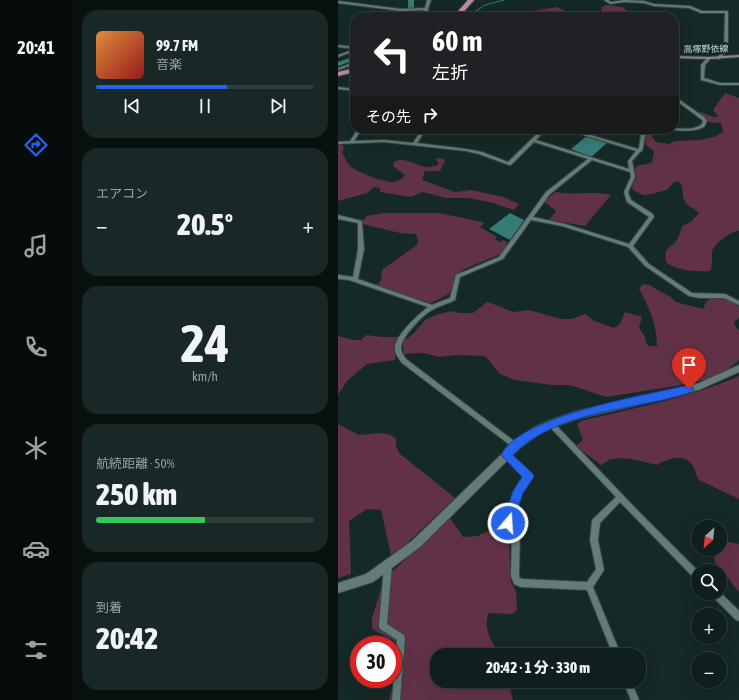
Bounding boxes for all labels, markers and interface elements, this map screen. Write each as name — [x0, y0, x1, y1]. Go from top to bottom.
text: 60 m — [432, 25, 482, 57]
icon: left — [366, 28, 418, 80]
text: 20:41 — [17, 37, 55, 58]
text: 99.7 FM — [156, 37, 198, 54]
street label: 高塚野依線 — [683, 43, 730, 54]
text: 音楽 — [156, 57, 182, 72]
text: 左折 — [432, 62, 468, 83]
icon: previous — [121, 95, 143, 117]
icon: pause — [194, 95, 216, 117]
icon: next — [267, 95, 289, 117]
icon: right — [419, 104, 441, 126]
text: その先 — [366, 108, 411, 125]
icon: directions — [22, 131, 50, 159]
text: エアコン — [96, 186, 148, 201]
text: 20.5° — [177, 207, 233, 241]
text: − — [96, 212, 107, 238]
text: + — [303, 212, 314, 238]
icon: music — [22, 232, 50, 260]
text: 24 — [181, 313, 229, 373]
icon: phone — [22, 333, 50, 361]
pin — [672, 348, 706, 389]
icon: arrive — [678, 354, 700, 376]
text: km/h — [192, 369, 218, 384]
icon: climate — [22, 434, 50, 462]
text: 航続距離 · 50% — [96, 456, 175, 471]
text: 250 km — [96, 477, 177, 511]
position arrow — [487, 502, 529, 544]
north arrow — [691, 520, 727, 556]
map controls — [691, 520, 727, 688]
icon: car — [22, 535, 50, 563]
button: search — [691, 564, 727, 600]
text: 到着 — [96, 600, 122, 615]
button: + — [691, 608, 727, 644]
text: 20:42 — [96, 621, 158, 655]
icon: filters — [22, 636, 50, 664]
speed limit sign: 30 — [350, 636, 402, 688]
button: − — [691, 652, 727, 688]
text: 20:42 · 1 分 · 330 m — [486, 659, 590, 676]

